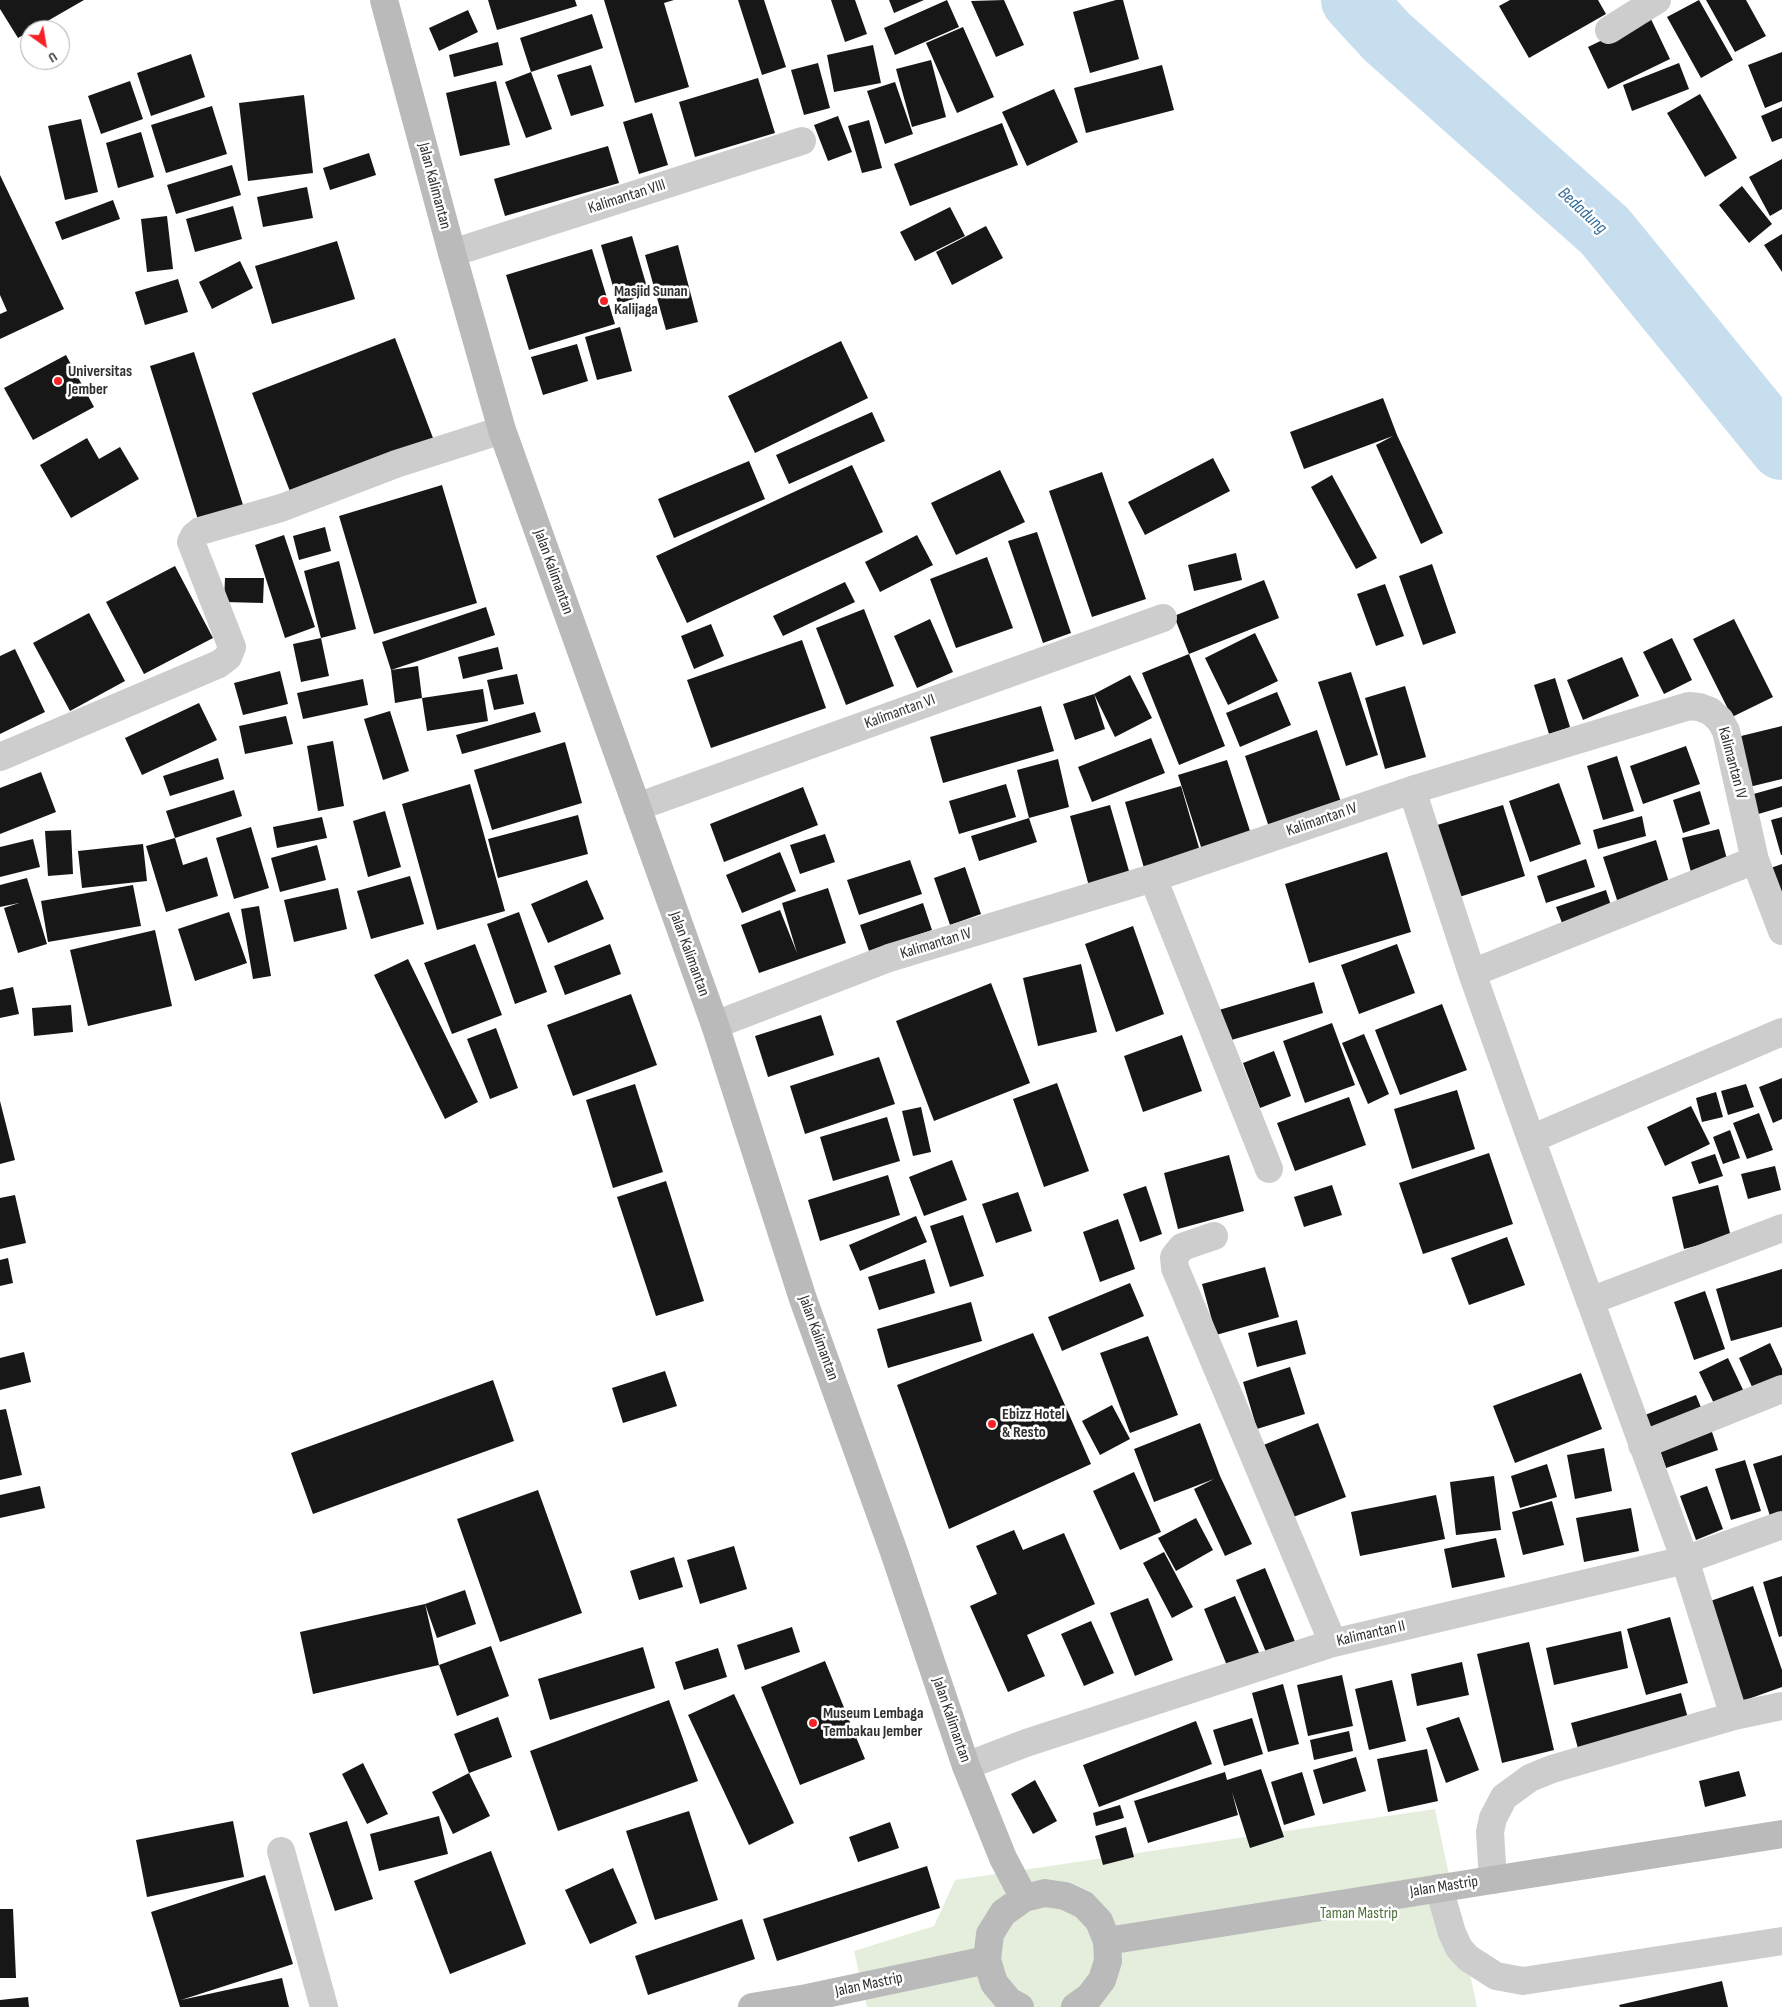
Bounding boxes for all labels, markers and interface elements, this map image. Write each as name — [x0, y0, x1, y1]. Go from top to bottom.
north arrow — [20, 20, 70, 70]
text: U — [45, 48, 60, 66]
street label: Jalan Kalimantan — [413, 141, 455, 231]
street label: Kalimantan VIII — [586, 175, 668, 219]
water label: Bedadung — [1553, 183, 1611, 239]
place label: Masjid Sunan Kalijaga — [614, 282, 688, 320]
marker: Masjid Sunan Kalijaga — [598, 295, 610, 307]
place label: Universitas Jember — [68, 362, 132, 400]
marker: Universitas Jember — [52, 375, 64, 387]
street label: Jalan Kalimantan — [529, 527, 577, 617]
street label: Kalimantan VI — [862, 690, 938, 734]
street label: Kalimantan IV — [1713, 725, 1751, 801]
street label: Kalimantan IV — [1284, 799, 1360, 841]
street label: Jalan Kalimantan — [665, 909, 713, 999]
street label: Kalimantan IV — [898, 924, 974, 964]
street label: Jalan Kalimantan — [794, 1293, 842, 1383]
place label: Ebizz Hotel & Resto — [1002, 1405, 1065, 1443]
marker: Ebizz Hotel & Resto — [986, 1418, 998, 1430]
street label: Kalimantan II — [1335, 1617, 1407, 1651]
street label: Jalan Kalimantan — [927, 1675, 975, 1765]
place label: Museum Lembaga Tembakau Jember — [823, 1704, 923, 1742]
marker: Museum Lembaga Tembakau Jember — [807, 1717, 819, 1729]
street label: Jalan Mastrip — [1409, 1872, 1479, 1902]
park label: Taman Mastrip — [1320, 1904, 1398, 1924]
street label: Jalan Mastrip — [834, 1968, 904, 2002]

